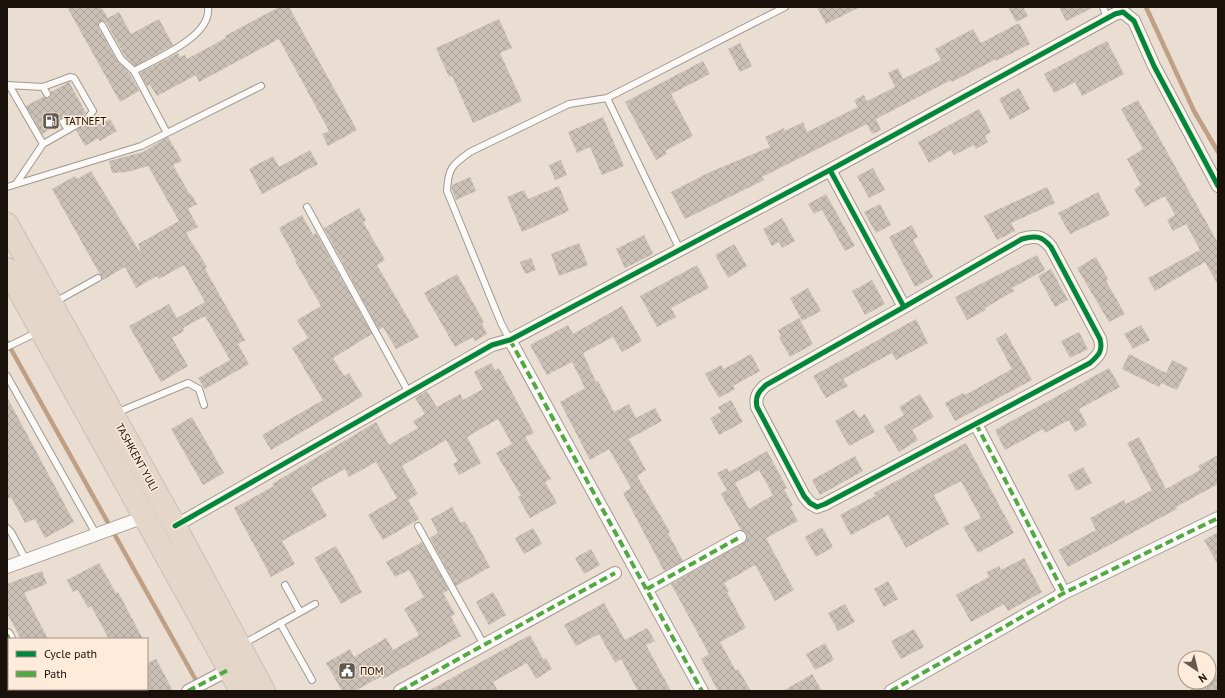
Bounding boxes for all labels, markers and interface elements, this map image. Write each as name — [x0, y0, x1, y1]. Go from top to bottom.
fuel station icon: TATNEFT — [41, 111, 61, 131]
place label: TATNEFT — [64, 114, 106, 128]
street label: TASHKENT YULI — [113, 421, 161, 493]
legend — [8, 638, 148, 690]
text: Cycle path — [44, 646, 97, 661]
north arrow — [1177, 650, 1217, 690]
public building icon: ПОМ — [337, 661, 357, 681]
place label: ПОМ — [360, 664, 383, 678]
text: Path — [44, 666, 67, 681]
text: N — [1196, 670, 1210, 686]

